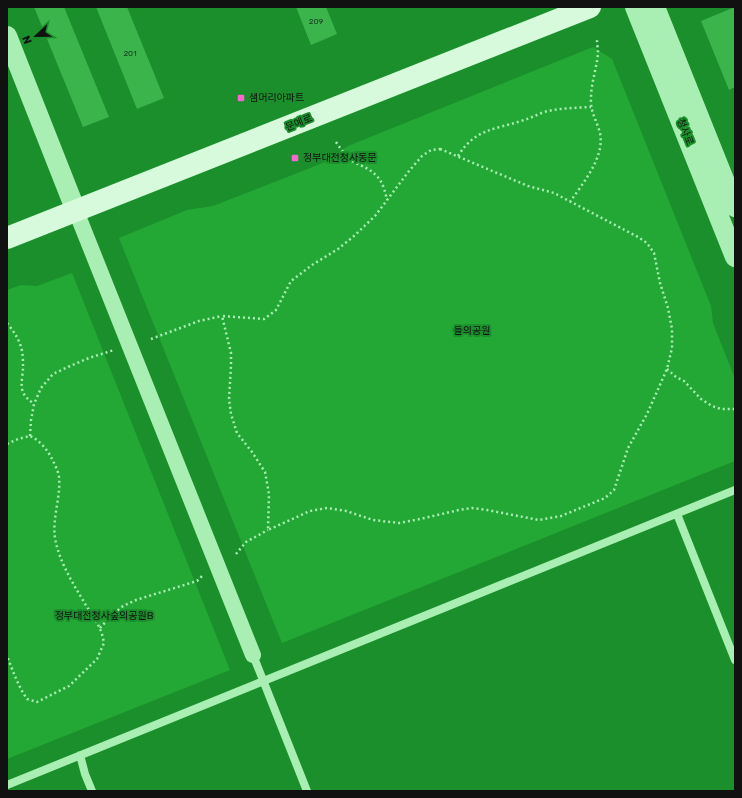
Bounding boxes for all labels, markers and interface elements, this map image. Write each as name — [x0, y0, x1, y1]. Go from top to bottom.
north arrow — [16, 16, 56, 56]
house number: 209 — [309, 17, 324, 26]
text: N — [20, 33, 35, 46]
house number: 201 — [123, 49, 137, 58]
place label: 샘머리아파트 — [249, 92, 304, 104]
marker: 샘머리아파트 — [236, 93, 246, 103]
street label: 문예로 — [284, 112, 314, 134]
street label: 청사로 — [674, 117, 696, 147]
place label: 정부대전청사동문 — [303, 152, 377, 164]
marker: 정부대전청사동문 — [290, 153, 300, 163]
park label: 들의공원 — [454, 325, 490, 337]
park label: 정부대전청사숲의공원B — [55, 610, 154, 622]

